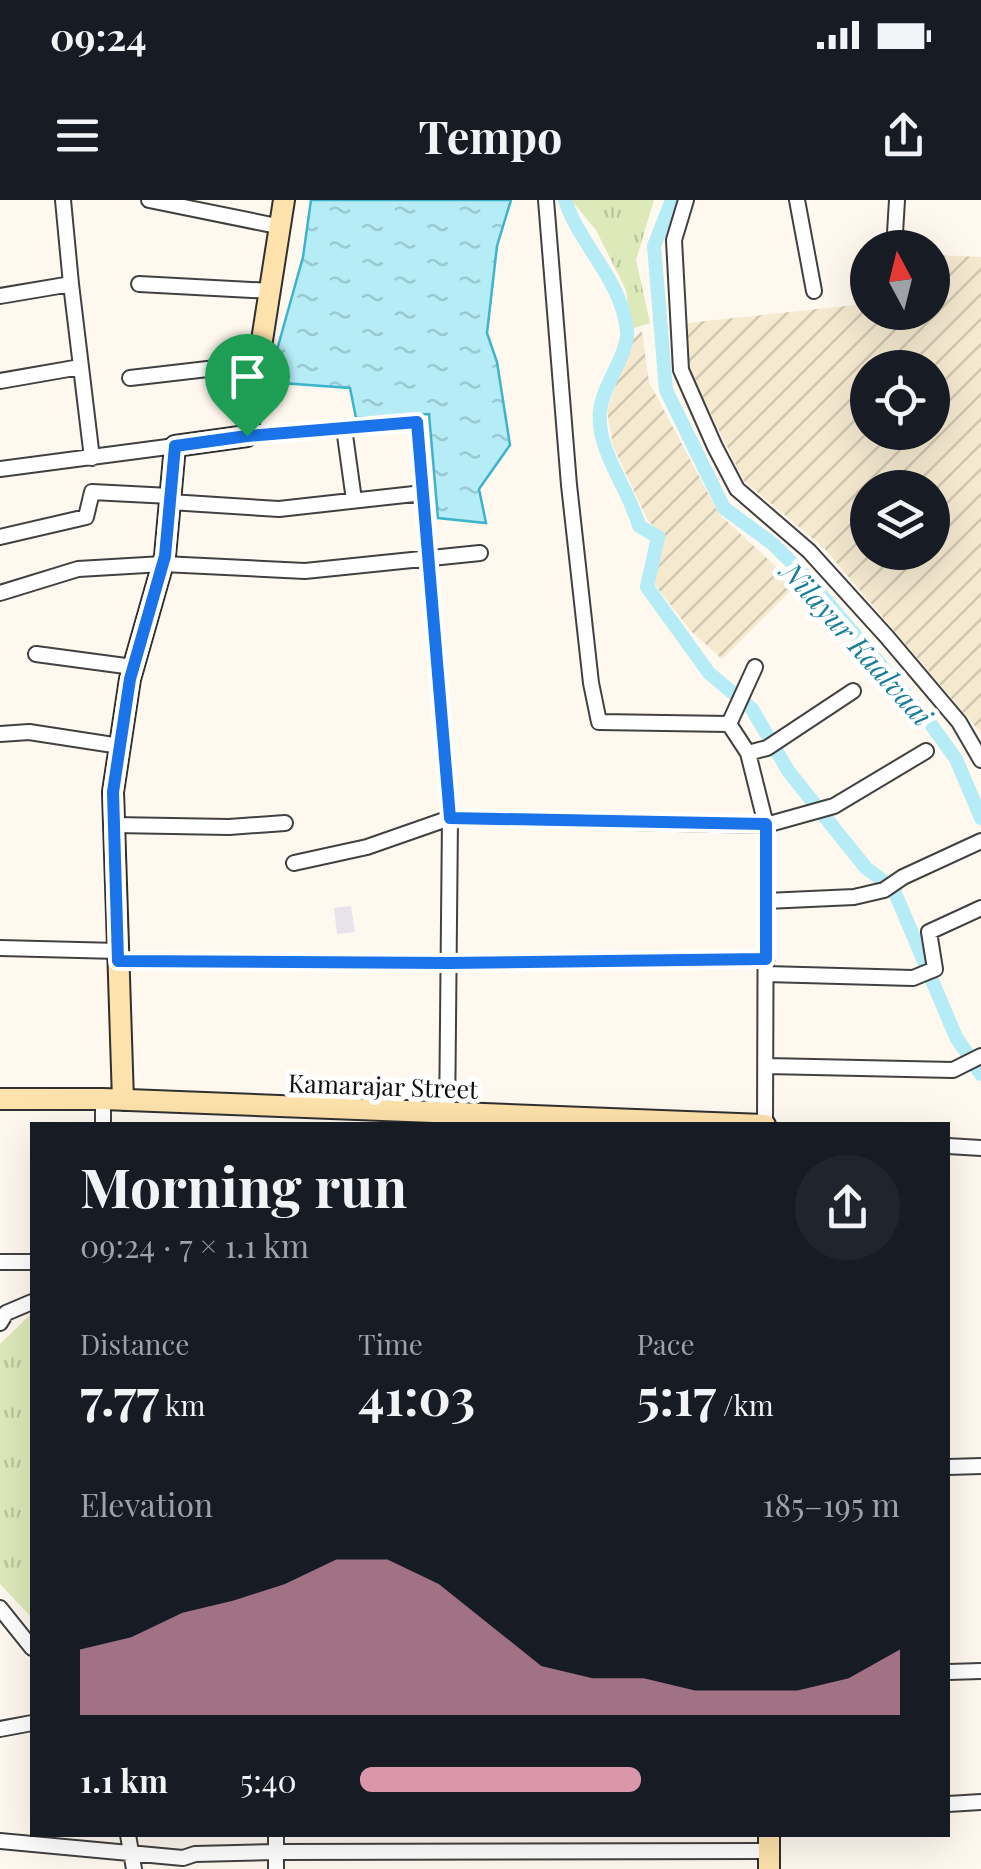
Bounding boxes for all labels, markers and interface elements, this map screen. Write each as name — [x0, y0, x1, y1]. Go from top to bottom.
text: 09:24 — [50, 10, 146, 61]
text: Tempo — [419, 105, 562, 165]
icon: menu — [50, 108, 105, 163]
icon: share — [876, 108, 931, 163]
north arrow — [850, 230, 950, 330]
map controls — [850, 230, 950, 570]
pin — [205, 334, 290, 437]
icon: arrive — [220, 349, 275, 404]
button: locate — [850, 350, 950, 450]
button: layers — [850, 470, 950, 570]
water label: Nilayur Kaalvaai — [773, 551, 942, 733]
street label: Kamarajar Street — [287, 1065, 480, 1105]
text: Morning run — [80, 1148, 407, 1222]
button: share — [795, 1155, 900, 1260]
text: 09:24 · 7 × 1.1 km — [80, 1223, 309, 1266]
text: Distance — [80, 1325, 189, 1362]
text: Time — [358, 1325, 423, 1362]
text: Pace — [637, 1325, 695, 1362]
text: 7.77 — [80, 1362, 159, 1429]
text: 41:03 — [358, 1362, 475, 1429]
text: 5:17 — [637, 1362, 716, 1429]
text: km — [159, 1386, 205, 1423]
text: /km — [716, 1386, 774, 1423]
text: Elevation — [80, 1482, 213, 1525]
text: 185–195 m — [763, 1482, 900, 1525]
text: 1.1 km — [80, 1758, 168, 1801]
text: 5:40 — [240, 1758, 297, 1801]

